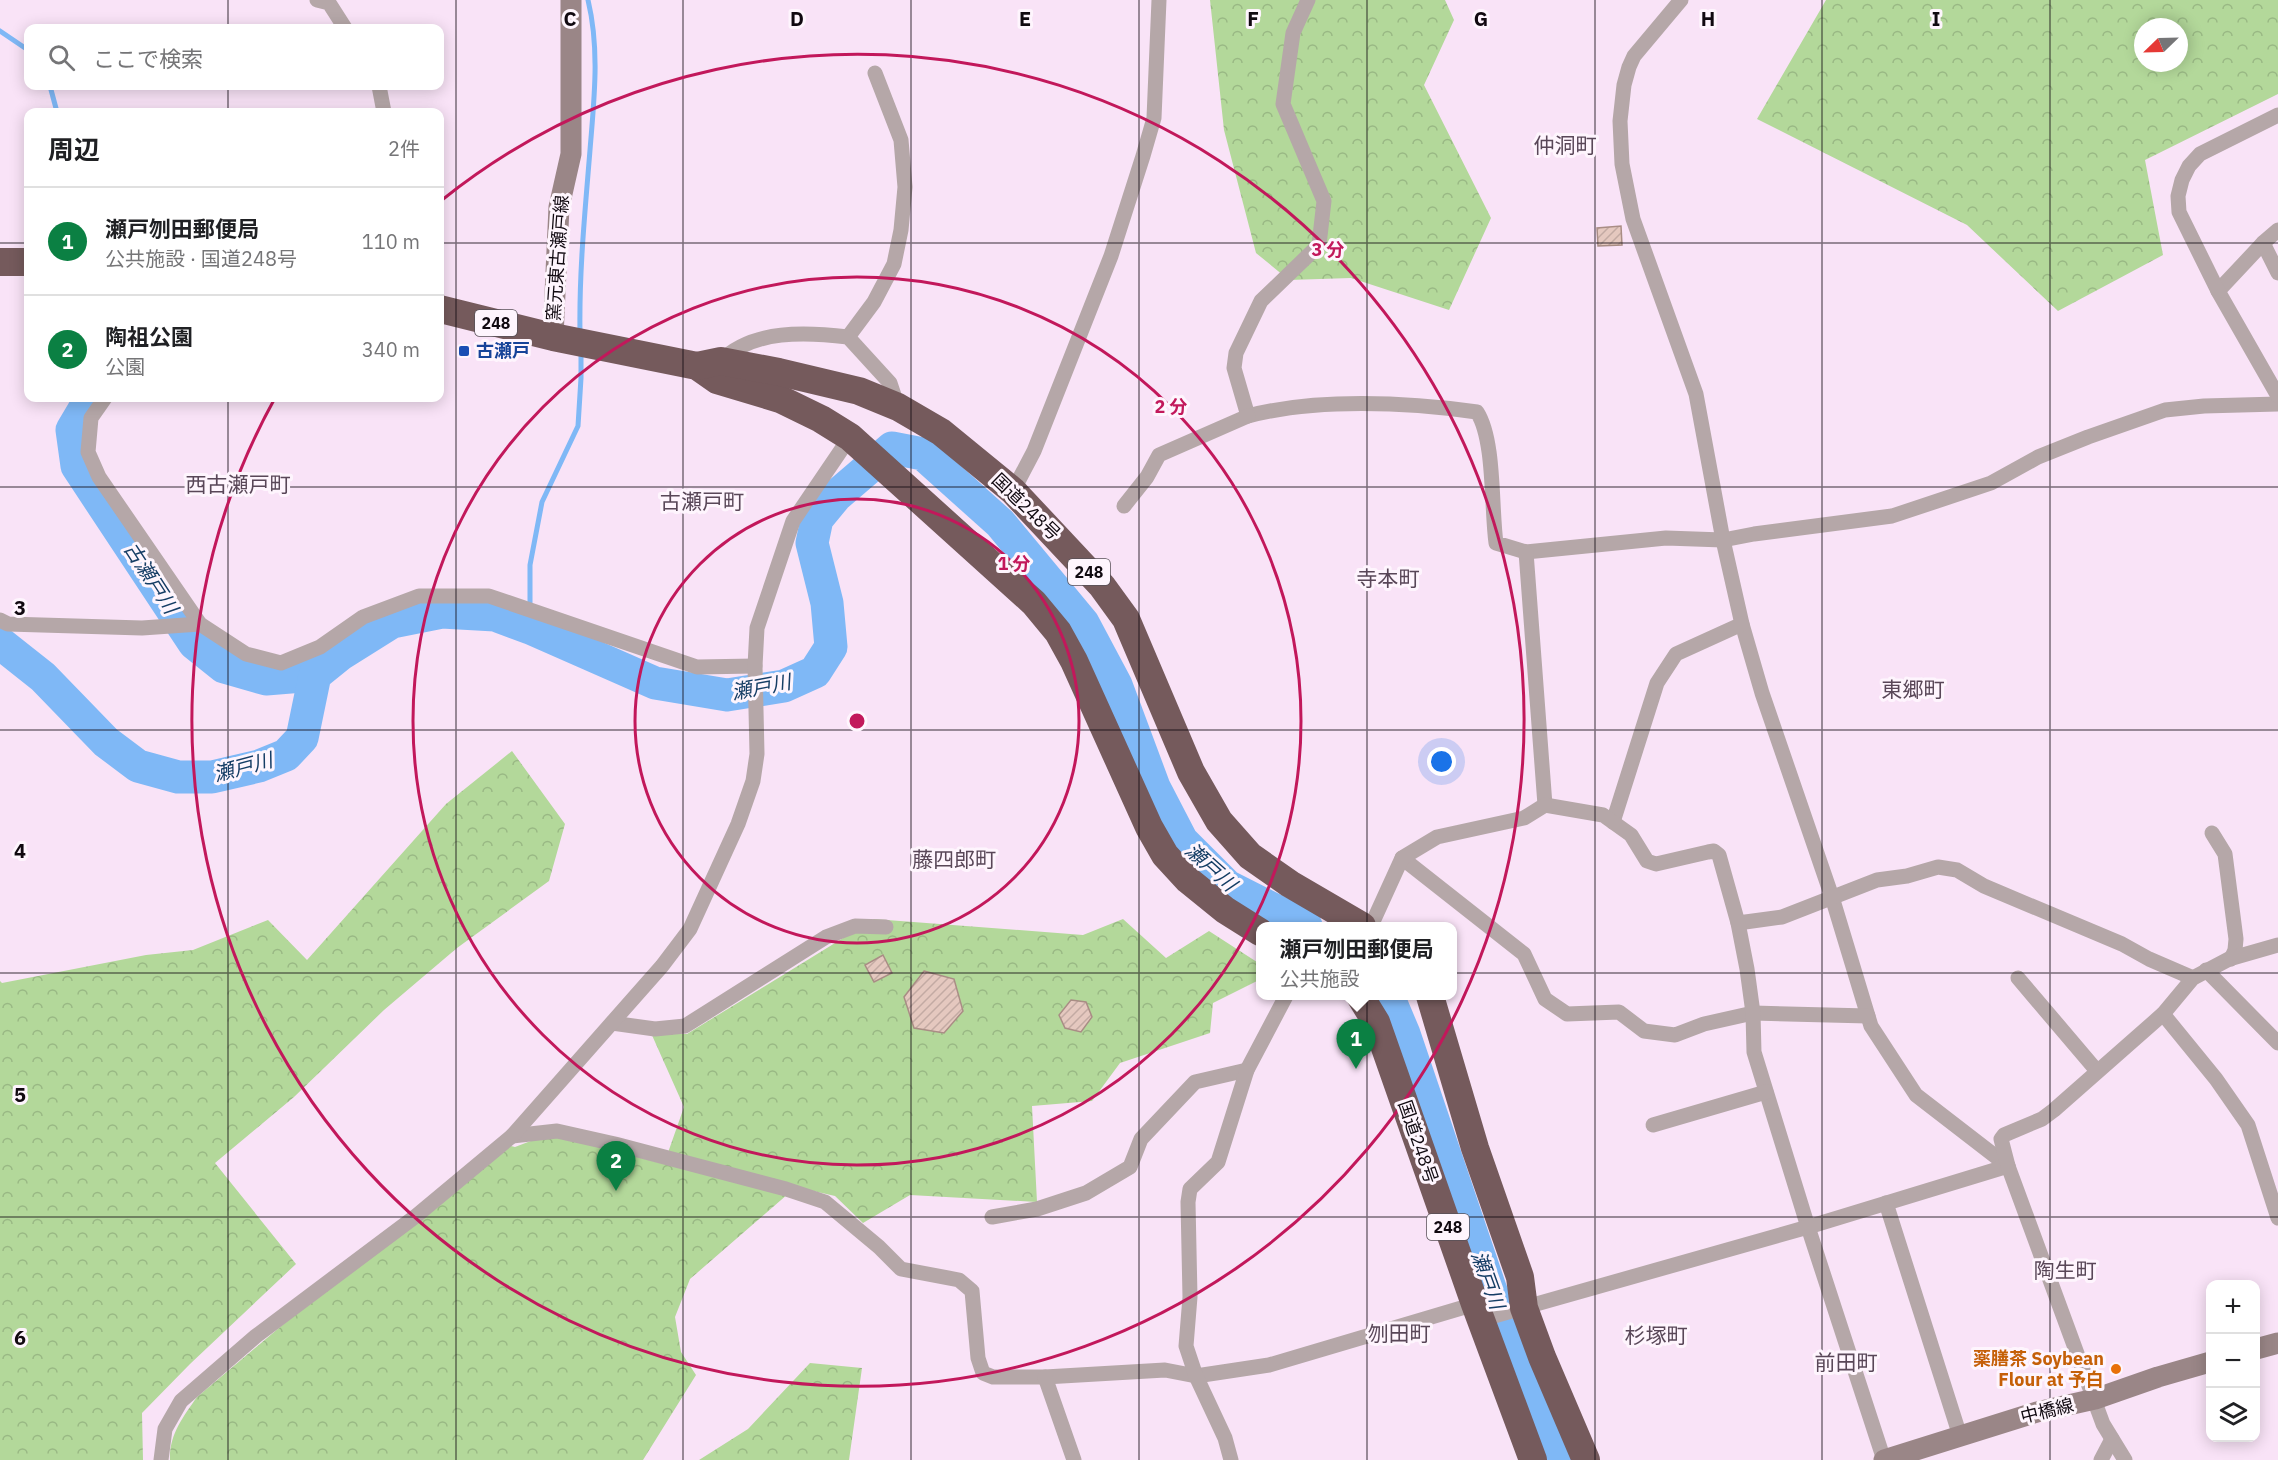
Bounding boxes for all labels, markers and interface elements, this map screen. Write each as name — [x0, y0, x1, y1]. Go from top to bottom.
text: C — [563, 5, 577, 32]
text: D — [790, 5, 804, 32]
text: E — [1019, 5, 1031, 32]
text: F — [1247, 5, 1259, 32]
text: G — [1474, 5, 1488, 32]
text: H — [1701, 5, 1715, 32]
text: I — [1932, 5, 1940, 32]
north arrow — [2134, 18, 2188, 72]
search box — [24, 24, 444, 90]
icon: search — [45, 41, 78, 74]
text: ここで検索 — [93, 44, 203, 73]
district label: 仲洞町 — [1534, 131, 1597, 159]
text: 周辺 — [48, 132, 100, 166]
text: 2件 — [388, 135, 420, 162]
street label: 窯元東古瀬戸線 — [542, 194, 573, 322]
text: 瀬戸刎田郵便局 — [105, 214, 259, 243]
text: 1 — [62, 228, 74, 255]
text: 110 m — [362, 228, 420, 255]
text: 3 分 — [1311, 238, 1345, 261]
text: 公共施設 · 国道248号 — [105, 245, 297, 272]
road number: 248 — [475, 310, 517, 336]
text: 陶祖公園 — [105, 322, 193, 351]
text: 2 — [62, 336, 74, 363]
text: 340 m — [362, 336, 420, 363]
place label: 古瀬戸 — [476, 339, 530, 362]
marker: 古瀬戸 — [457, 344, 471, 358]
text: 公園 — [105, 353, 145, 380]
text: 2 分 — [1154, 395, 1188, 418]
street label: 国道248号 — [987, 468, 1065, 545]
district label: 西古瀬戸町 — [186, 470, 291, 498]
district label: 古瀬戸町 — [660, 487, 744, 515]
water label: 古瀬戸川 — [118, 537, 186, 620]
text: 1 分 — [997, 552, 1031, 575]
road number: 248 — [1068, 559, 1110, 585]
district label: 寺本町 — [1357, 564, 1420, 592]
text: 3 — [14, 594, 26, 621]
water label: 瀬戸川 — [729, 667, 795, 705]
district label: 東郷町 — [1882, 675, 1945, 703]
centre of rings — [847, 711, 867, 731]
water label: 瀬戸川 — [210, 745, 277, 787]
your location — [1427, 747, 1456, 776]
text: 4 — [14, 837, 26, 864]
water label: 瀬戸川 — [1180, 837, 1244, 898]
district label: 藤四郎町 — [912, 845, 996, 873]
popup — [1256, 922, 1457, 1000]
text: 瀬戸刎田郵便局 — [1279, 934, 1434, 963]
text: 公共施設 — [1279, 965, 1359, 992]
pin: 1 — [1336, 1020, 1376, 1069]
text: 5 — [14, 1081, 26, 1108]
street label: 国道248号 — [1394, 1097, 1443, 1186]
pin: 2 — [596, 1142, 636, 1191]
road number: 248 — [1427, 1214, 1469, 1240]
water label: 瀬戸川 — [1466, 1247, 1512, 1315]
district label: 陶生町 — [2034, 1256, 2097, 1284]
map controls — [2206, 1280, 2260, 1442]
button: + — [2206, 1280, 2260, 1334]
district label: 刎田町 — [1368, 1319, 1431, 1347]
district label: 杉塚町 — [1625, 1321, 1688, 1349]
text: 6 — [14, 1324, 26, 1351]
button: − — [2206, 1334, 2260, 1388]
place label: 薬膳茶 Soybean Flour at 予白 — [1973, 1347, 2104, 1391]
district label: 前田町 — [1815, 1348, 1878, 1376]
marker: 薬膳茶 Soybean Flour at 予白 — [2109, 1362, 2123, 1376]
button: layers — [2206, 1388, 2260, 1442]
street label: 中橋線 — [2018, 1393, 2076, 1428]

